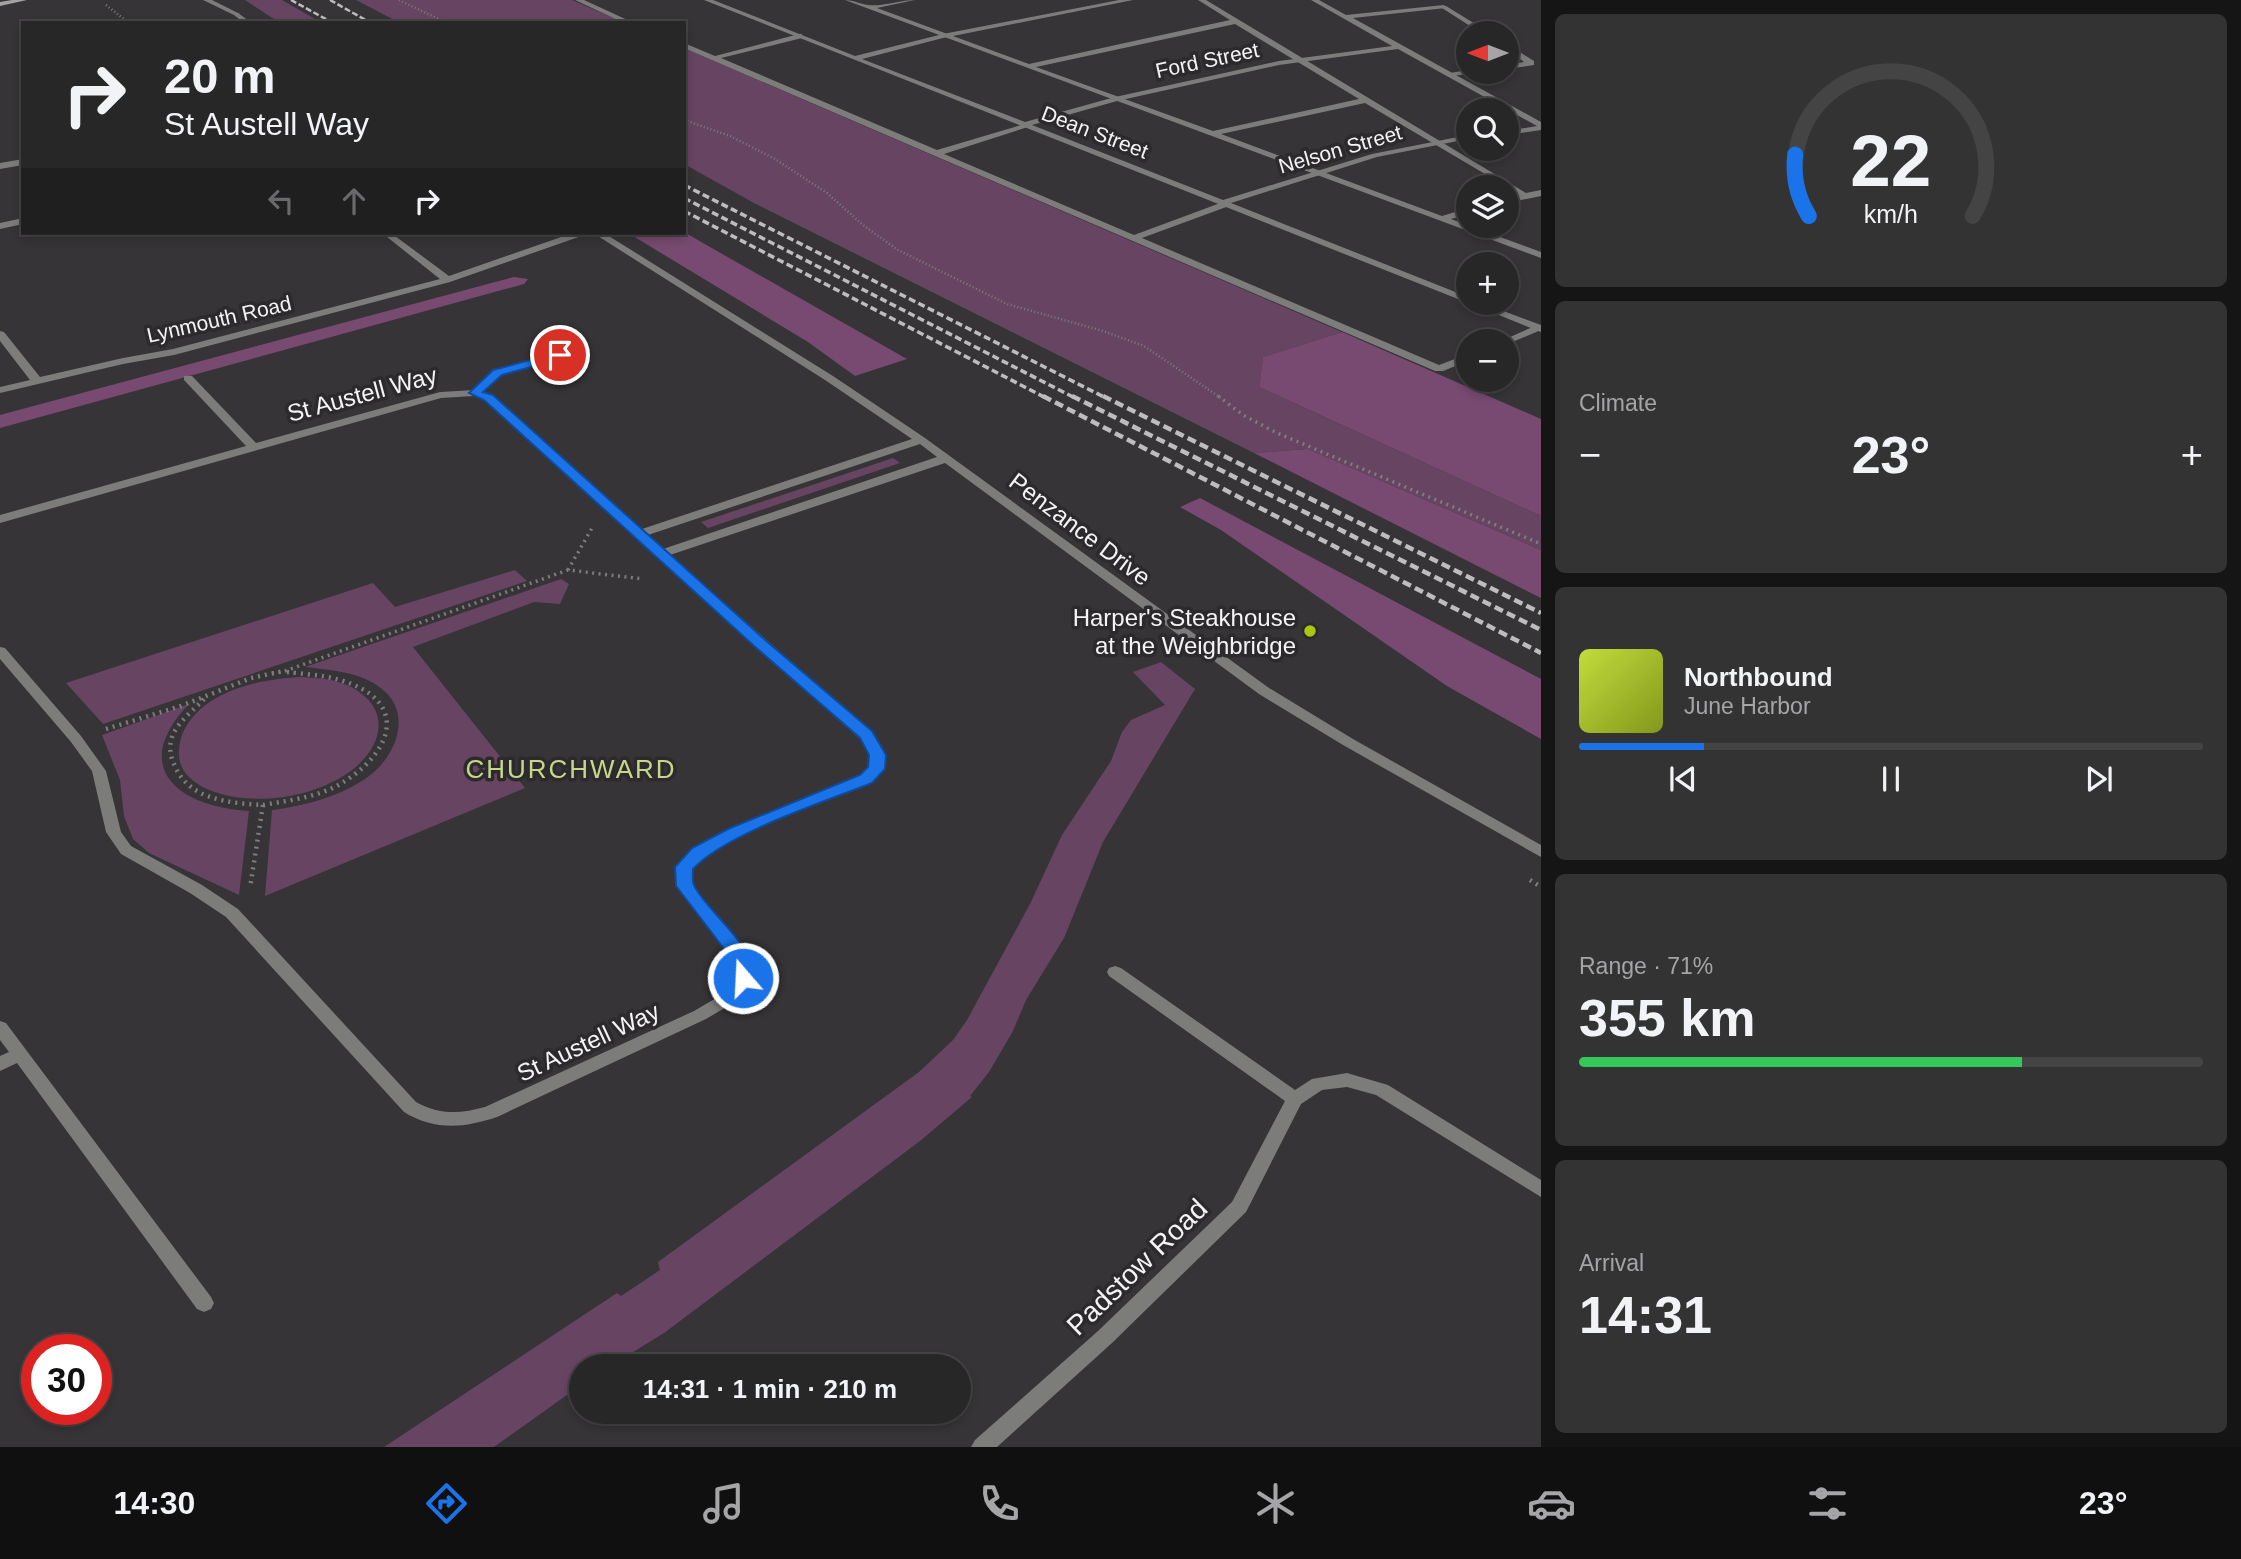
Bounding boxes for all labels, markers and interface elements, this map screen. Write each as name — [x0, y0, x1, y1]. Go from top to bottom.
north arrow — [1456, 21, 1519, 84]
map controls — [1456, 21, 1519, 392]
street label: Ford Street — [1153, 38, 1261, 82]
icon: right — [49, 49, 140, 140]
text: 20 m — [164, 49, 276, 103]
button: search — [1456, 98, 1519, 161]
street label: Dean Street — [1039, 101, 1152, 163]
text: St Austell Way — [164, 106, 369, 142]
street label: Nelson Street — [1276, 120, 1404, 178]
text: 22 — [1851, 121, 1931, 202]
button: layers — [1456, 175, 1519, 238]
icon: left — [262, 182, 300, 220]
icon: ahead — [335, 182, 373, 220]
icon: right — [408, 182, 446, 220]
text: km/h — [1864, 200, 1918, 228]
button: + — [1456, 252, 1519, 315]
street label: Lynmouth Road — [145, 291, 293, 347]
pin — [530, 325, 590, 385]
button: − — [1456, 329, 1519, 392]
icon: arrive — [541, 336, 579, 374]
street label: St Austell Way — [284, 361, 440, 427]
text: Climate — [1579, 390, 1657, 416]
text: 23° — [1852, 426, 1930, 484]
text: − — [1579, 434, 1601, 476]
text: + — [2181, 434, 2203, 476]
street label: Penzance Drive — [1004, 467, 1156, 591]
place label: Harper's Steakhouse at the Weighbridge — [1073, 604, 1296, 659]
marker: Harper's Steakhouse at the Weighbridge — [1302, 623, 1318, 639]
text: Northbound — [1684, 662, 1833, 692]
text: June Harbor — [1684, 693, 1811, 719]
district label: CHURCHWARD — [465, 754, 677, 784]
icon: previous — [1664, 760, 1702, 798]
icon: pause — [1872, 760, 1910, 798]
icon: next — [2080, 760, 2118, 798]
position arrow — [706, 941, 780, 1015]
text: Range · 71% — [1579, 953, 1713, 979]
text: 355 km — [1579, 989, 1755, 1047]
street label: St Austell Way — [513, 997, 663, 1087]
street label: Padstow Road — [1061, 1193, 1213, 1341]
text: Arrival — [1579, 1250, 1644, 1276]
text: 14:31 — [1579, 1286, 1712, 1344]
speed limit sign: 30 — [21, 1334, 112, 1425]
text: 14:31 · 1 min · 210 m — [643, 1374, 897, 1404]
icon: directions — [422, 1479, 471, 1528]
icon: music — [699, 1479, 748, 1528]
icon: phone — [975, 1479, 1024, 1528]
icon: climate — [1251, 1479, 1300, 1528]
icon: car — [1527, 1479, 1576, 1528]
icon: filters — [1803, 1479, 1852, 1528]
text: 14:30 — [114, 1485, 195, 1521]
text: 23° — [2079, 1485, 2127, 1521]

